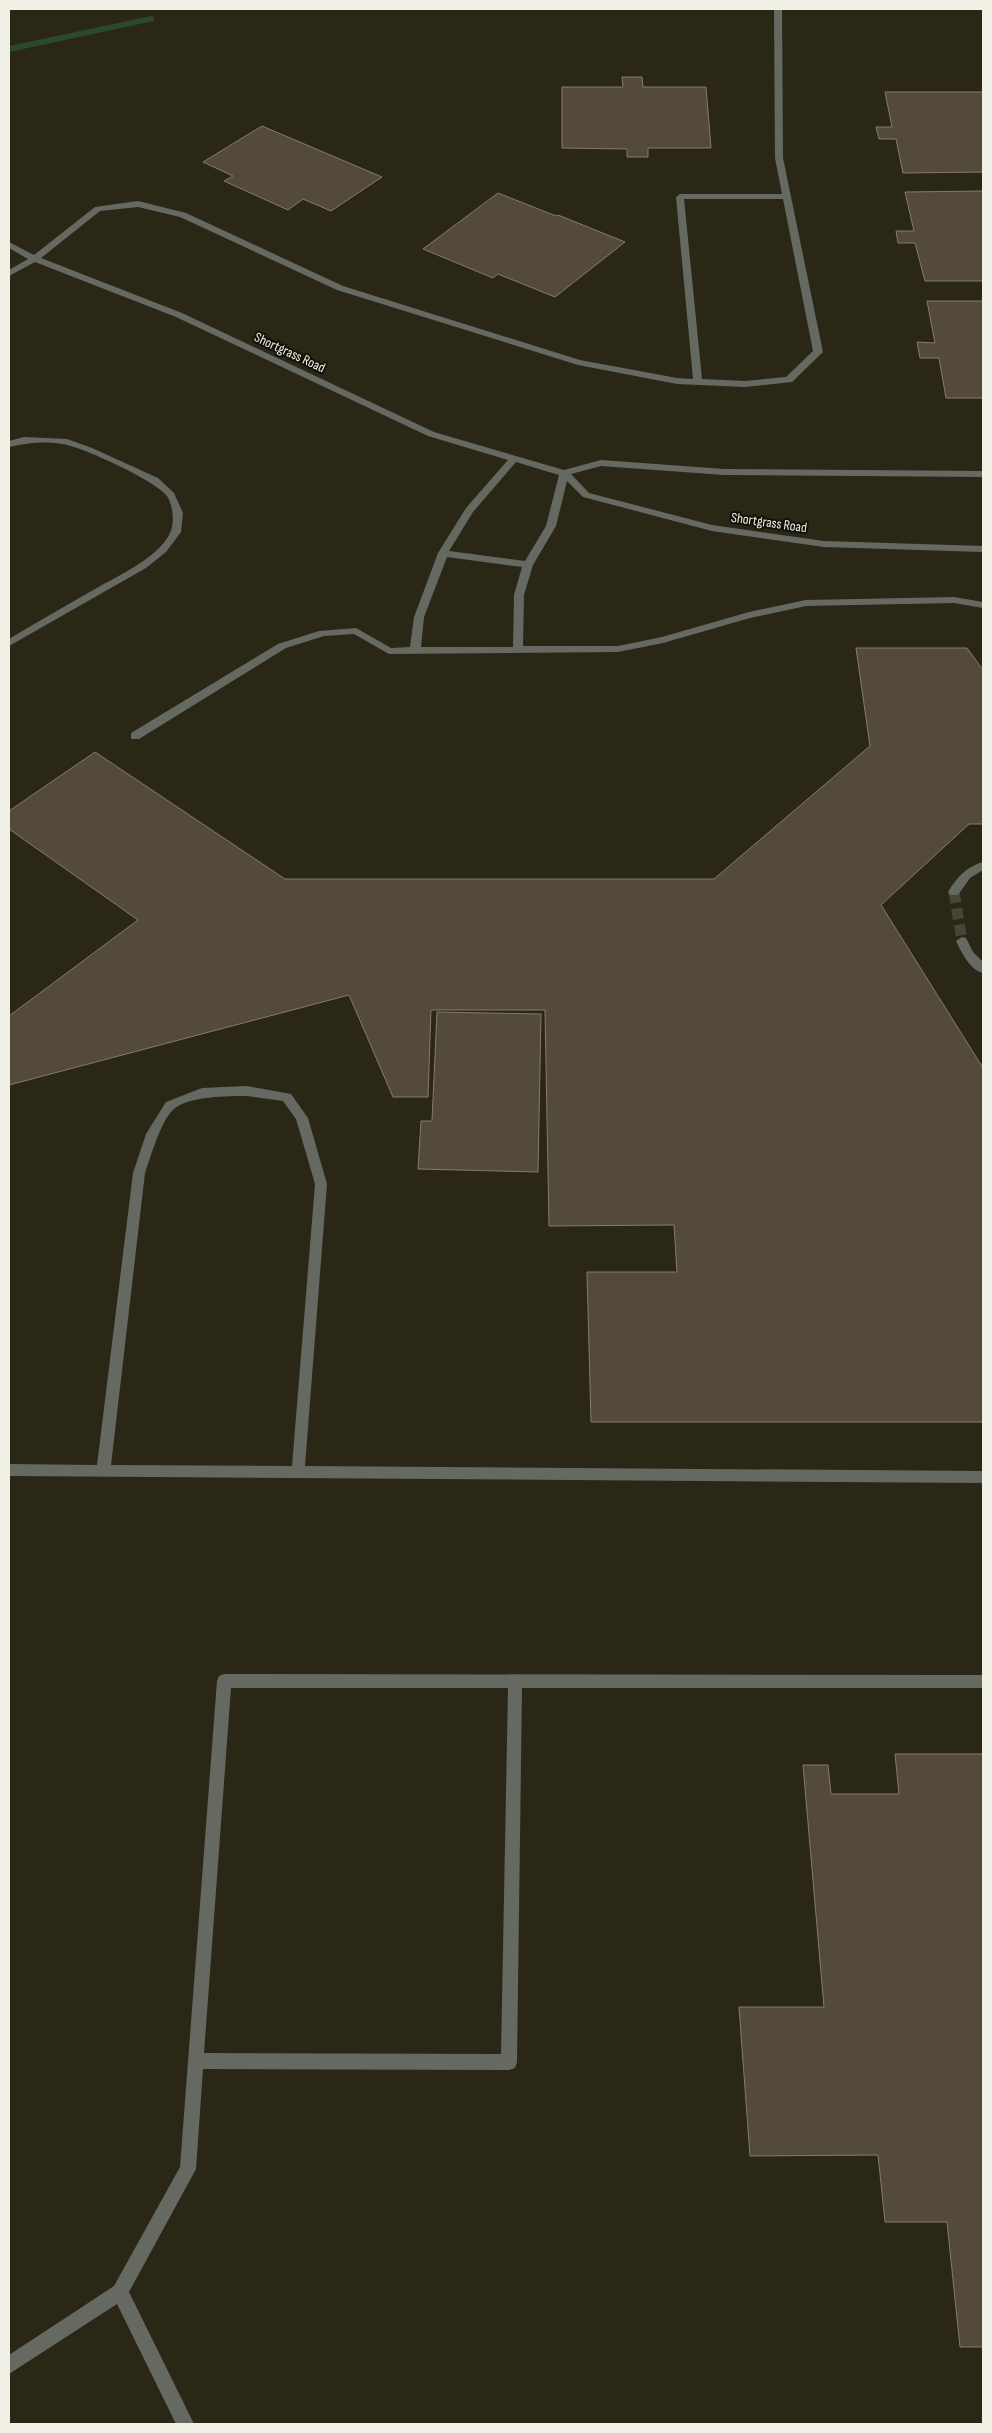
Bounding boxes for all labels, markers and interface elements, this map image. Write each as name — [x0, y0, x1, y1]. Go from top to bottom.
street label: Shortgrass Road — [252, 329, 328, 376]
street label: Shortgrass Road — [730, 509, 808, 536]

